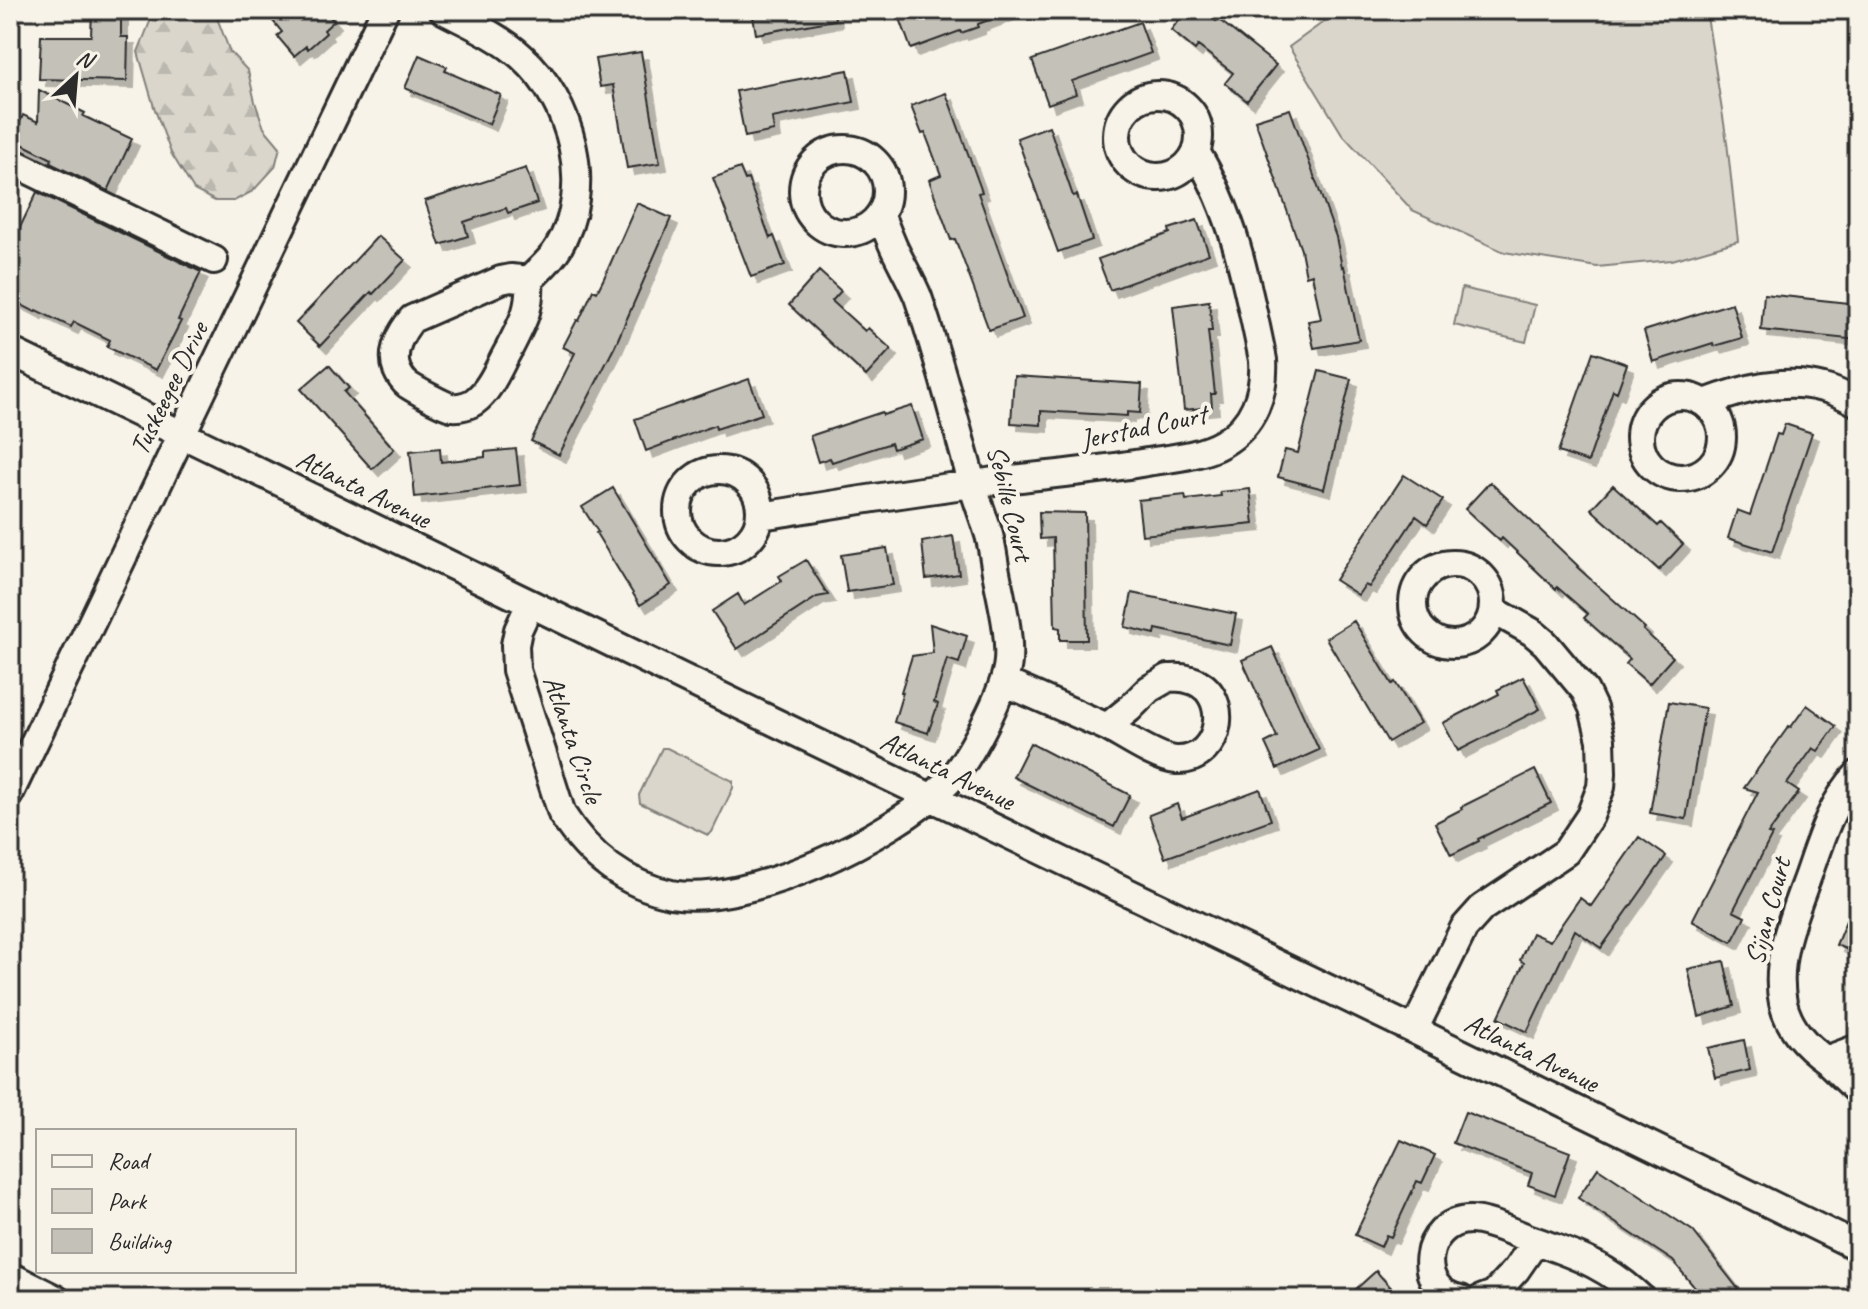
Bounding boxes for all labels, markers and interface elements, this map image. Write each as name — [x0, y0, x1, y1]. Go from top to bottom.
north arrow — [36, 36, 116, 116]
text: N — [72, 43, 100, 76]
street label: Tuskeegee Drive — [121, 314, 217, 460]
street label: Jerstad Court — [1075, 395, 1213, 457]
street label: Atlanta Avenue — [291, 441, 438, 537]
street label: Sebille Court — [979, 442, 1042, 567]
street label: Atlanta Circle — [535, 671, 612, 810]
street label: Atlanta Avenue — [875, 723, 1022, 819]
street label: Sijan Court — [1736, 851, 1799, 968]
street label: Atlanta Avenue — [1459, 1005, 1606, 1101]
legend — [36, 1129, 296, 1273]
text: Road — [108, 1146, 152, 1176]
text: Park — [108, 1186, 148, 1216]
text: Building — [108, 1226, 173, 1256]

